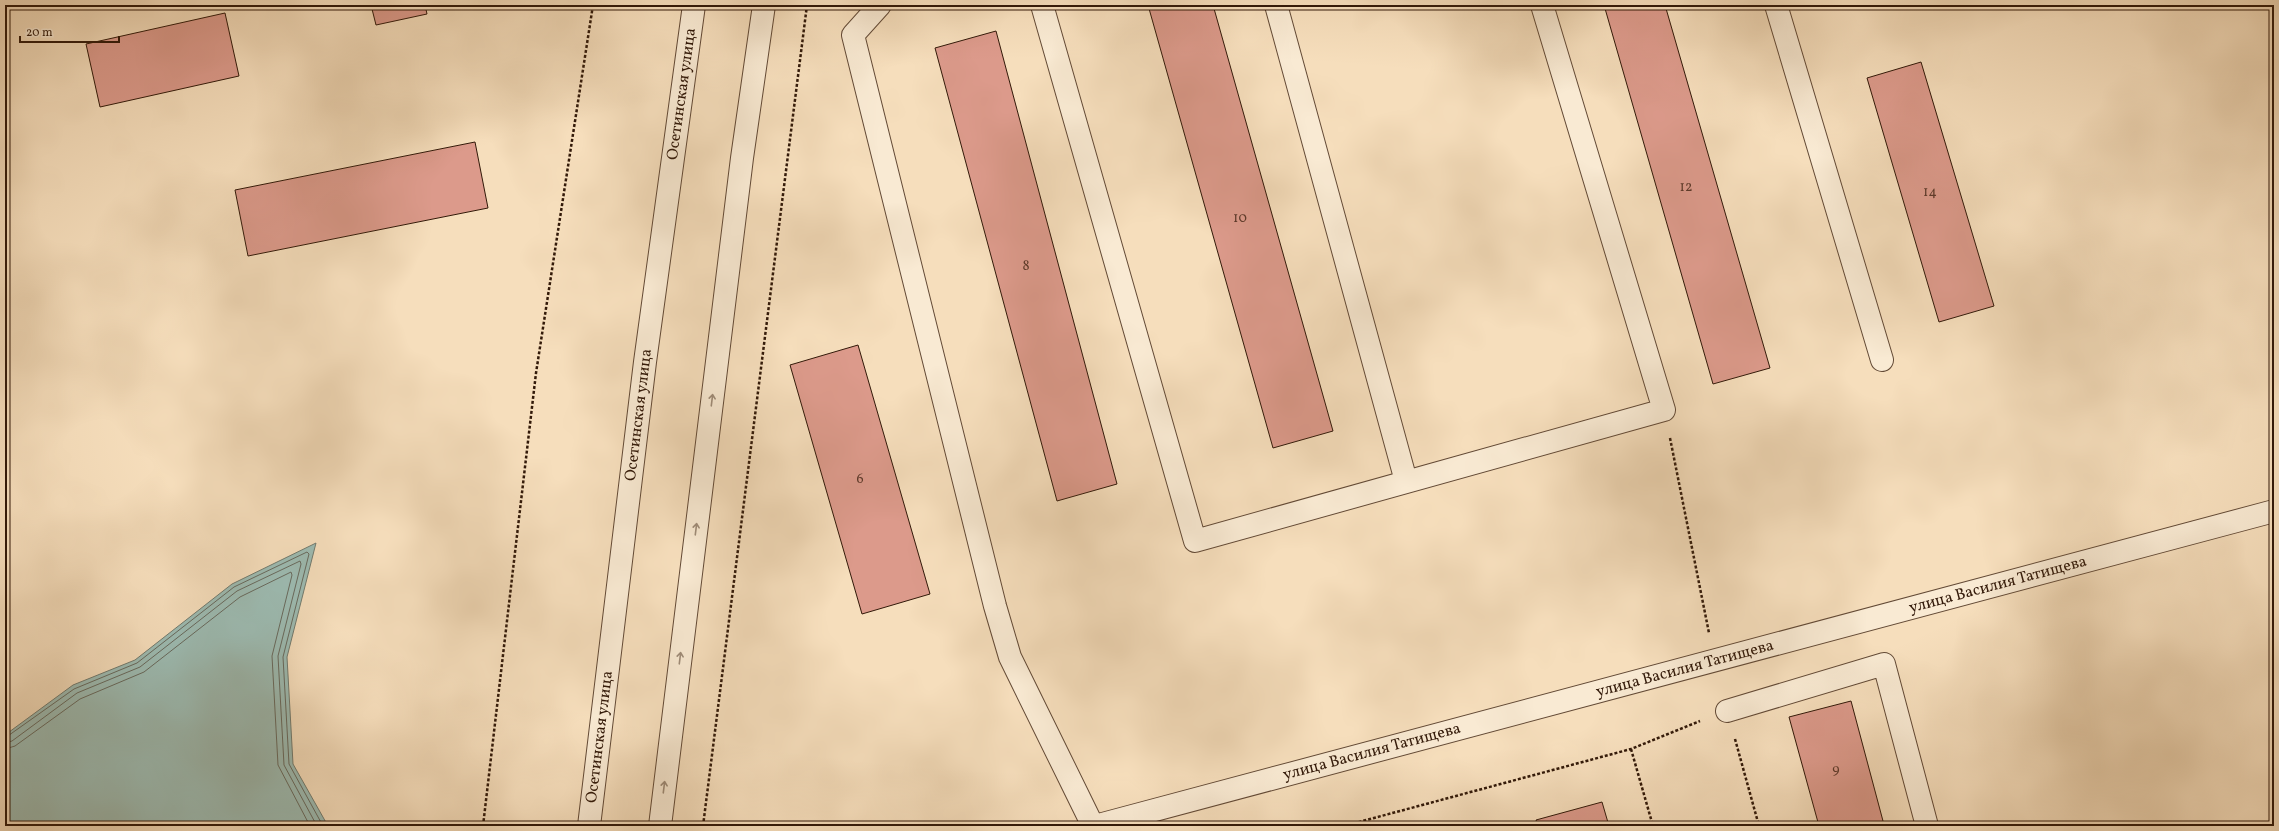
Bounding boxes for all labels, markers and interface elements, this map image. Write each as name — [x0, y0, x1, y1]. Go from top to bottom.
scale bar — [20, 18, 119, 44]
text: 20 m — [26, 25, 53, 41]
street label: Осетинская улица — [662, 27, 702, 161]
house number: 12 — [1680, 178, 1692, 197]
house number: 14 — [1923, 183, 1937, 202]
house number: 10 — [1233, 209, 1247, 228]
house number: 8 — [1022, 257, 1030, 276]
street label: Осетинская улица — [620, 348, 658, 482]
one-way arrow — [708, 394, 716, 407]
house number: 6 — [856, 470, 864, 489]
one-way arrow — [692, 523, 700, 536]
street label: улица Василия Татищева — [1907, 551, 2089, 619]
street label: улица Василия Татищева — [1594, 635, 1776, 703]
one-way arrow — [676, 652, 684, 665]
street label: Осетинская улица — [581, 670, 619, 804]
street label: улица Василия Татищева — [1281, 718, 1463, 786]
house number: 9 — [1832, 760, 1840, 779]
one-way arrow — [661, 781, 668, 794]

